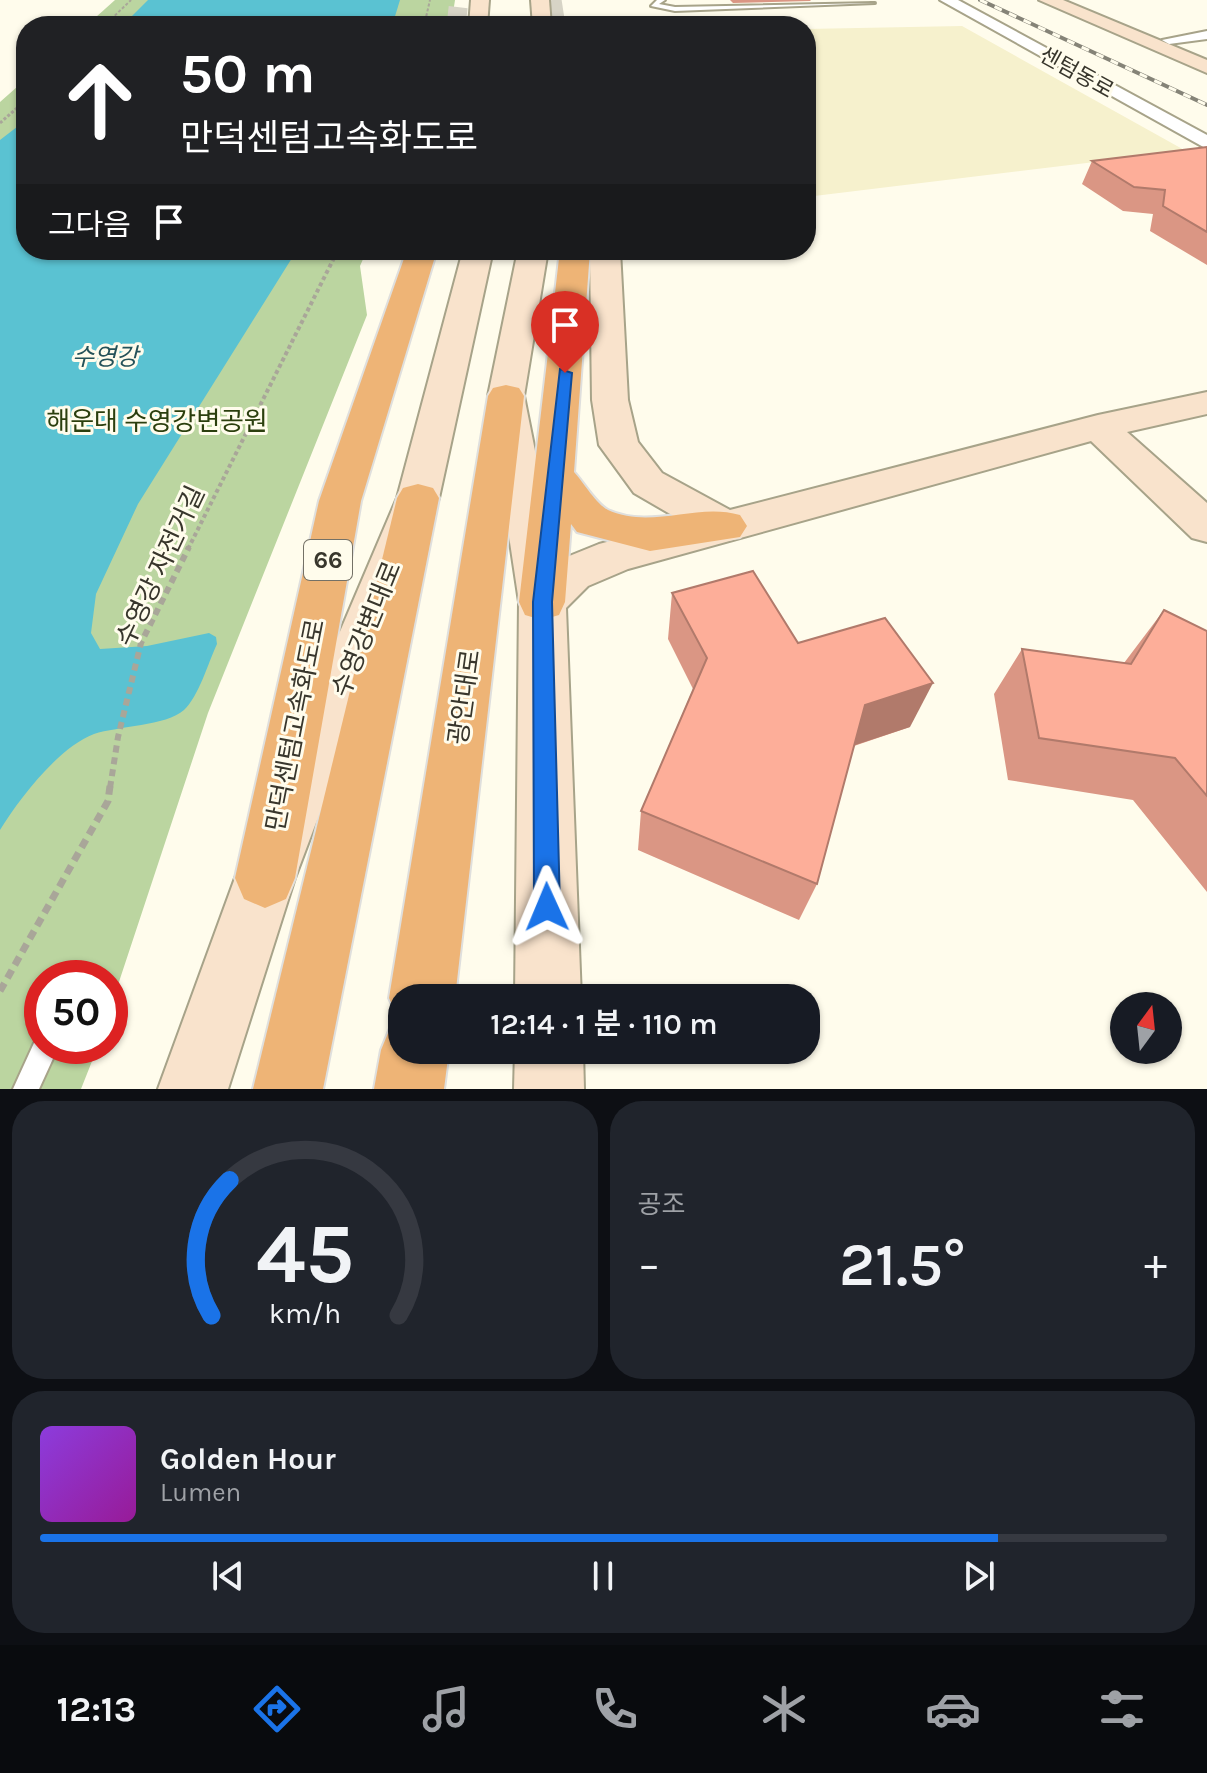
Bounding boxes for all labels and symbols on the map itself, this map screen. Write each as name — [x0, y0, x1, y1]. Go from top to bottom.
street label: 센텀동로 — [1035, 42, 1118, 104]
pin — [531, 291, 599, 373]
water label: 수영강 — [72, 343, 141, 371]
park label: 해운대 수영강변공원 — [46, 406, 268, 437]
street label: 수영강 자전거길 — [110, 481, 211, 651]
road number: 66 — [304, 540, 352, 580]
street label: 수영강변대로 — [325, 557, 408, 702]
street label: 만덕센텀고속화도로 — [260, 616, 331, 834]
street label: 광안대로 — [442, 648, 487, 747]
position arrow — [505, 865, 589, 949]
speed limit sign: 50 — [24, 960, 128, 1064]
north arrow — [1110, 992, 1182, 1064]

